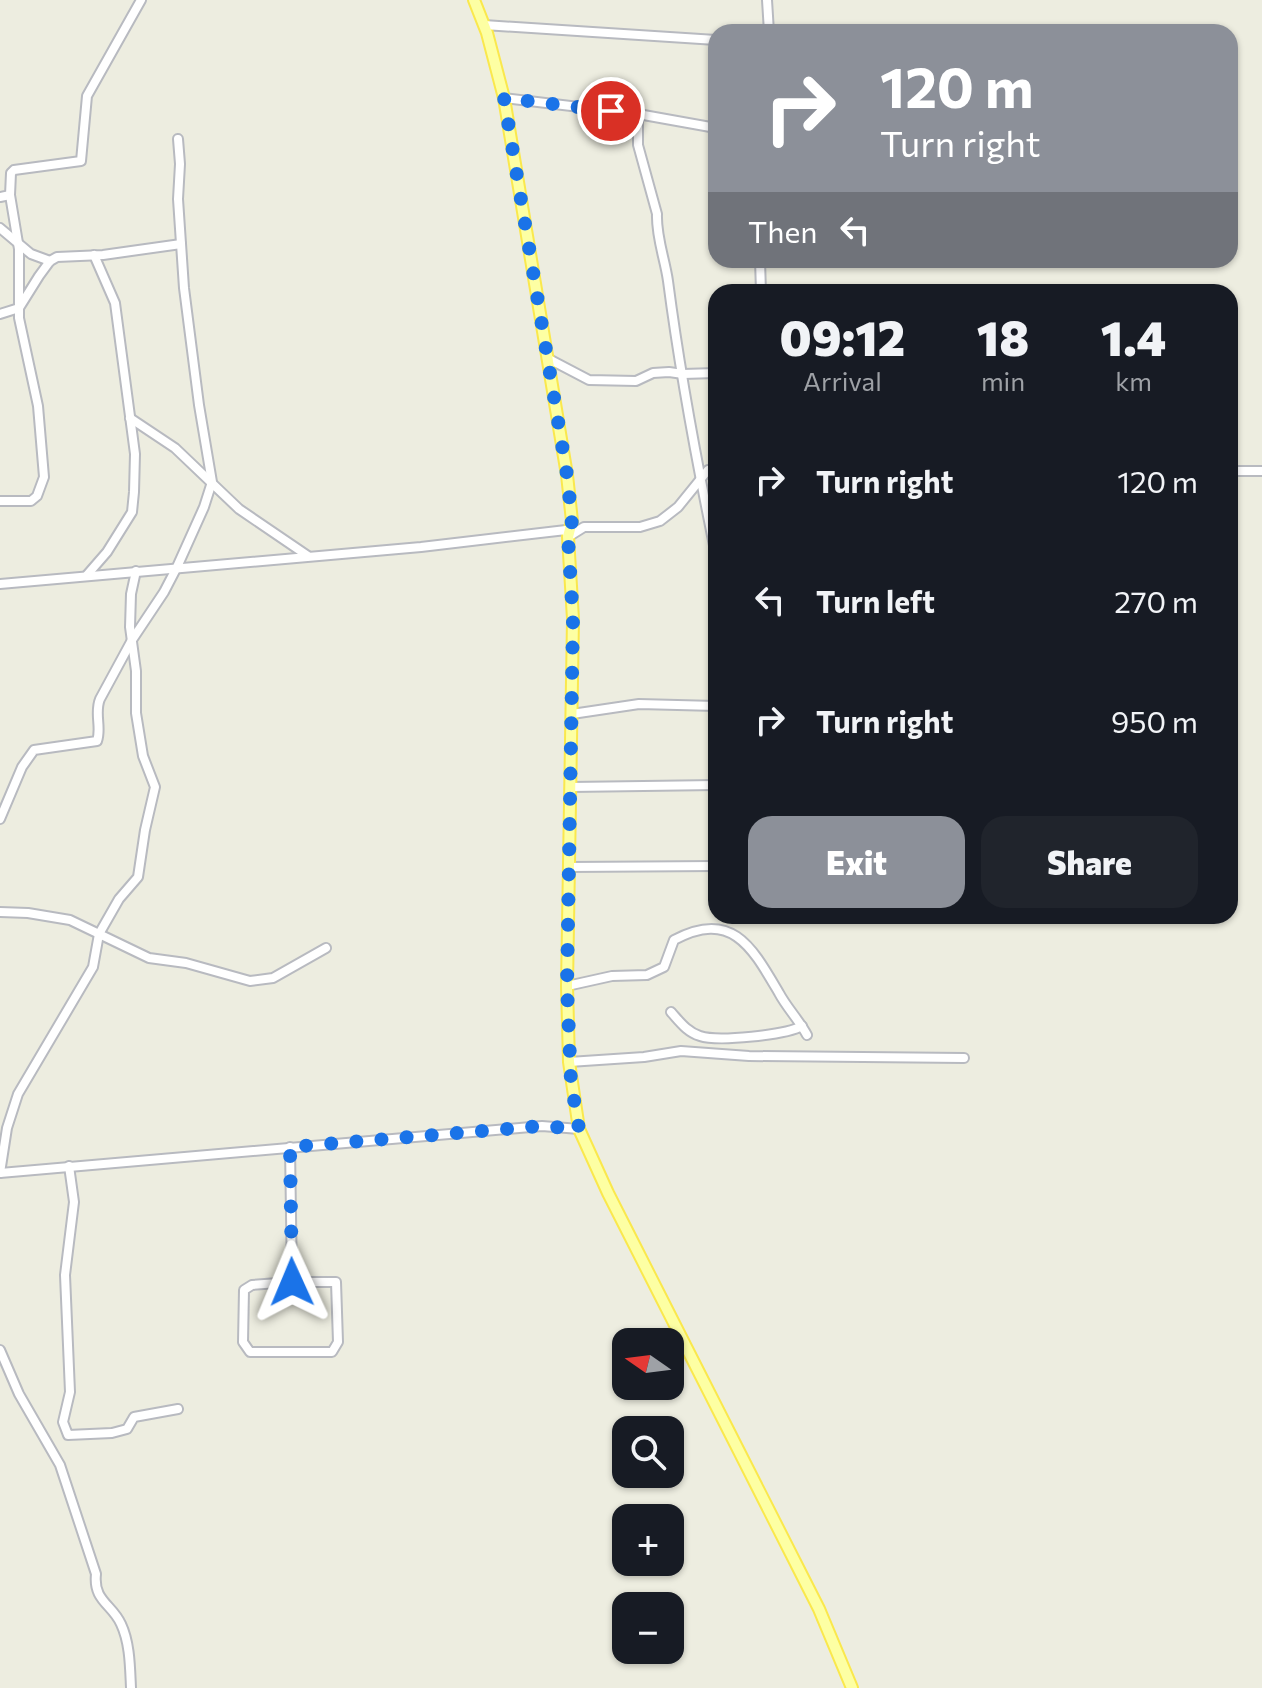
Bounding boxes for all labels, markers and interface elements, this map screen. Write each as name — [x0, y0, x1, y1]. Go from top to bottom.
text: 120 m — [880, 51, 1034, 120]
icon: right — [748, 56, 852, 160]
pin — [577, 77, 645, 145]
icon: arrive — [589, 89, 633, 133]
text: Turn right — [880, 120, 1041, 164]
icon: left — [833, 208, 877, 252]
text: Then — [748, 212, 817, 249]
text: 09:12 — [780, 307, 905, 366]
text: 18 — [977, 307, 1029, 366]
text: 1.4 — [1101, 307, 1166, 366]
text: Arrival — [803, 365, 882, 396]
text: min — [981, 365, 1025, 396]
text: km — [1115, 365, 1152, 396]
icon: right — [748, 458, 792, 502]
text: Turn right — [816, 462, 953, 499]
text: 120 m — [1117, 462, 1198, 499]
icon: left — [748, 578, 792, 622]
text: Turn left — [816, 582, 935, 619]
text: 270 m — [1114, 582, 1198, 619]
icon: right — [748, 698, 792, 742]
text: Turn right — [816, 702, 953, 739]
text: 950 m — [1111, 702, 1198, 739]
button: Exit — [748, 816, 965, 908]
button: Share — [981, 816, 1198, 908]
position arrow — [250, 1240, 334, 1324]
north arrow — [612, 1328, 684, 1400]
map controls — [612, 1328, 684, 1664]
button: search — [612, 1416, 684, 1488]
button: + — [612, 1504, 684, 1576]
button: − — [612, 1592, 684, 1664]

